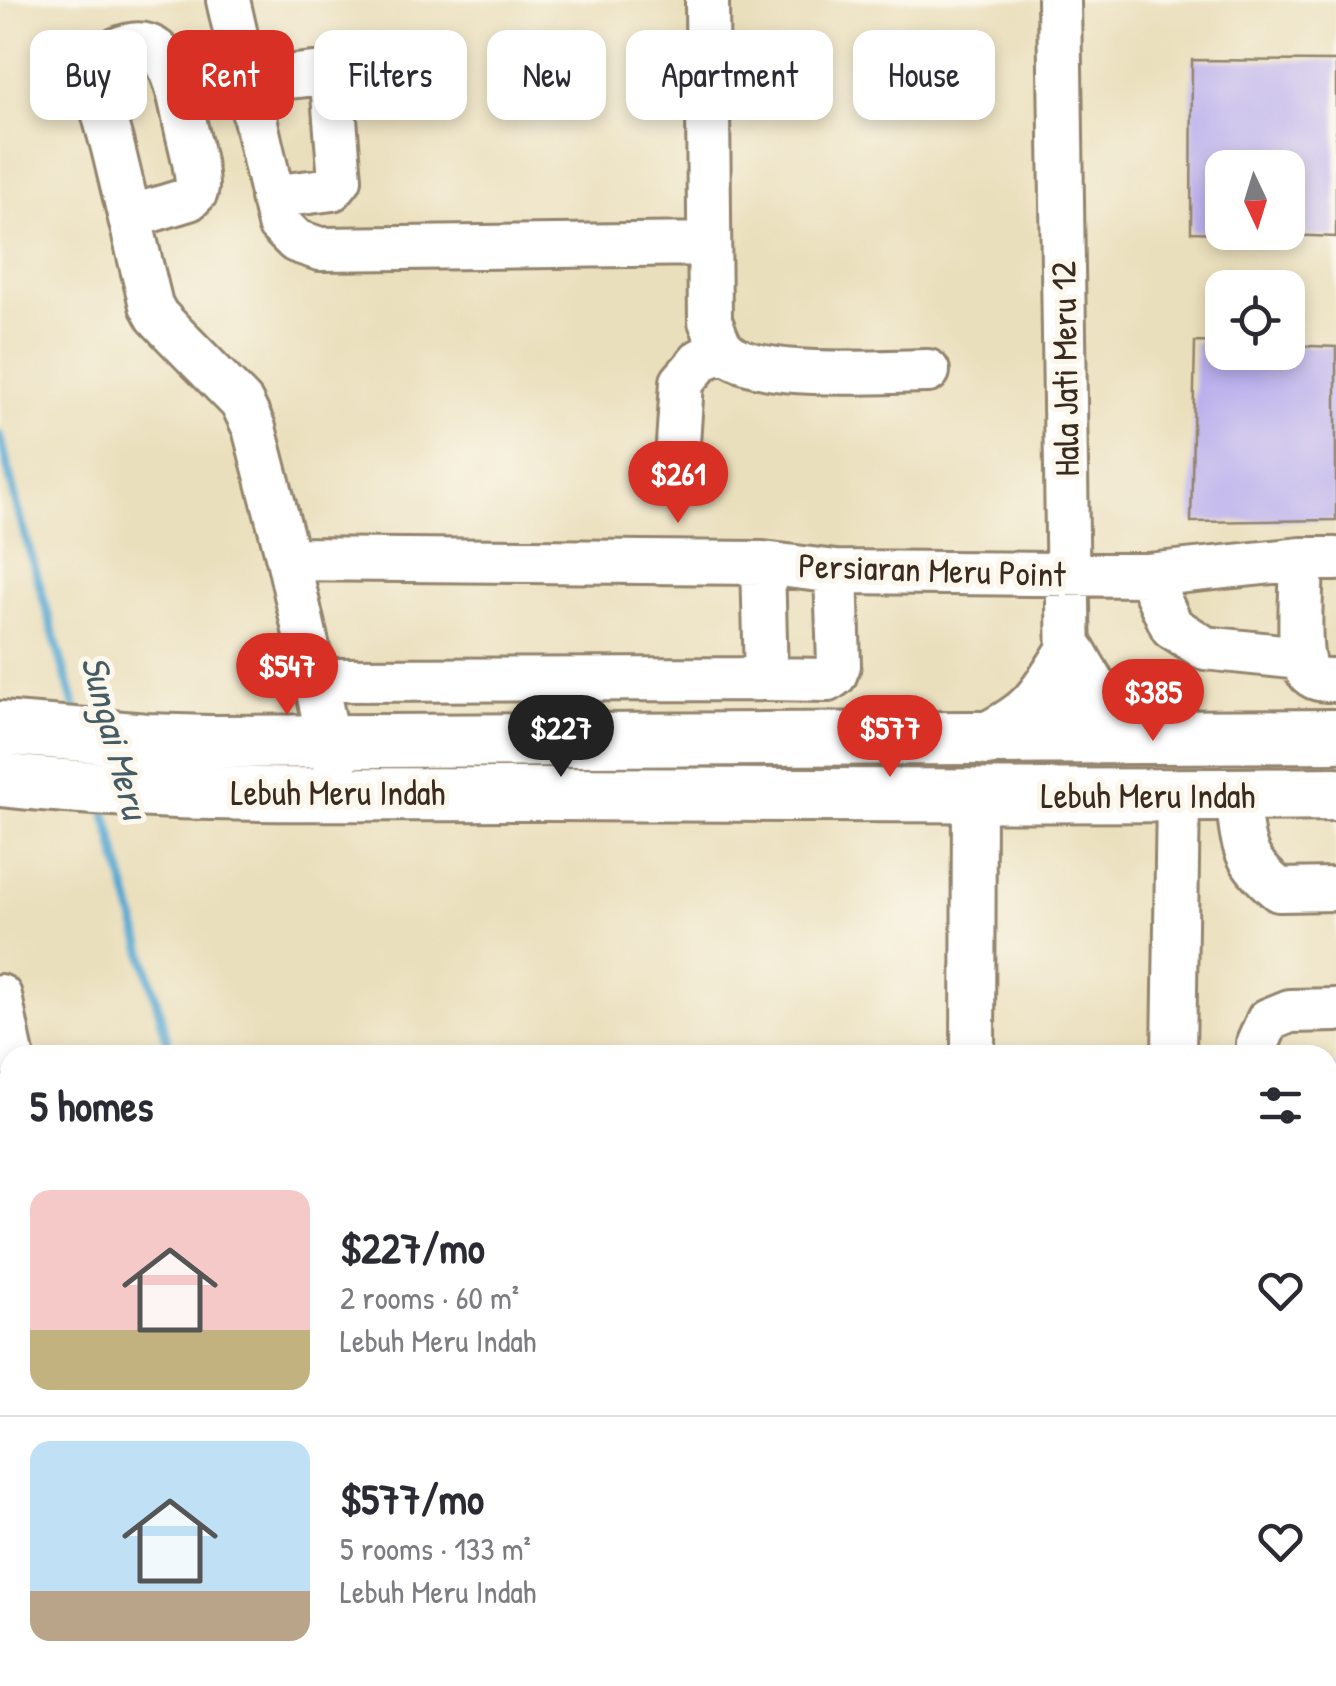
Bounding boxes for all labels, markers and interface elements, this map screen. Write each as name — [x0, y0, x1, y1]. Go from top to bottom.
chip: Buy — [30, 30, 147, 120]
chip: Rent — [167, 30, 294, 120]
chip: Filters — [314, 30, 467, 120]
chip: New — [487, 30, 606, 120]
chip: Apartment — [626, 30, 833, 120]
chip: House — [853, 30, 995, 120]
north arrow — [1205, 150, 1305, 250]
map controls — [1205, 150, 1305, 370]
street label: Hala Jati Meru 12 — [1039, 261, 1090, 477]
button: locate — [1205, 270, 1305, 370]
pin: $261 — [619, 441, 737, 526]
text: $261 — [650, 452, 706, 495]
street label: Persiaran Meru Point — [798, 541, 1067, 598]
pin: $547 — [228, 633, 346, 718]
text: $547 — [258, 644, 316, 687]
water label: Sungai Meru — [69, 650, 163, 827]
pin: $385 — [1094, 659, 1212, 744]
text: $385 — [1124, 670, 1182, 713]
pin: $227 — [502, 695, 620, 780]
pin: $577 — [831, 695, 949, 780]
text: $227 — [530, 706, 592, 749]
text: $577 — [859, 706, 921, 749]
street label: Lebuh Meru Indah — [231, 769, 445, 816]
street label: Lebuh Meru Indah — [1041, 772, 1255, 819]
text: 5 homes — [30, 1077, 153, 1134]
icon: filters — [1253, 1078, 1308, 1133]
text: $227/mo — [340, 1219, 485, 1276]
icon: home — [110, 1230, 230, 1350]
icon: heart — [1253, 1263, 1308, 1318]
text: 2 rooms · 60 m² — [340, 1276, 519, 1319]
text: Lebuh Meru Indah — [340, 1319, 536, 1362]
text: $577/mo — [340, 1470, 484, 1527]
icon: home — [110, 1481, 230, 1601]
icon: heart — [1253, 1514, 1308, 1569]
text: 5 rooms · 133 m² — [340, 1527, 531, 1570]
text: Lebuh Meru Indah — [340, 1570, 536, 1613]

